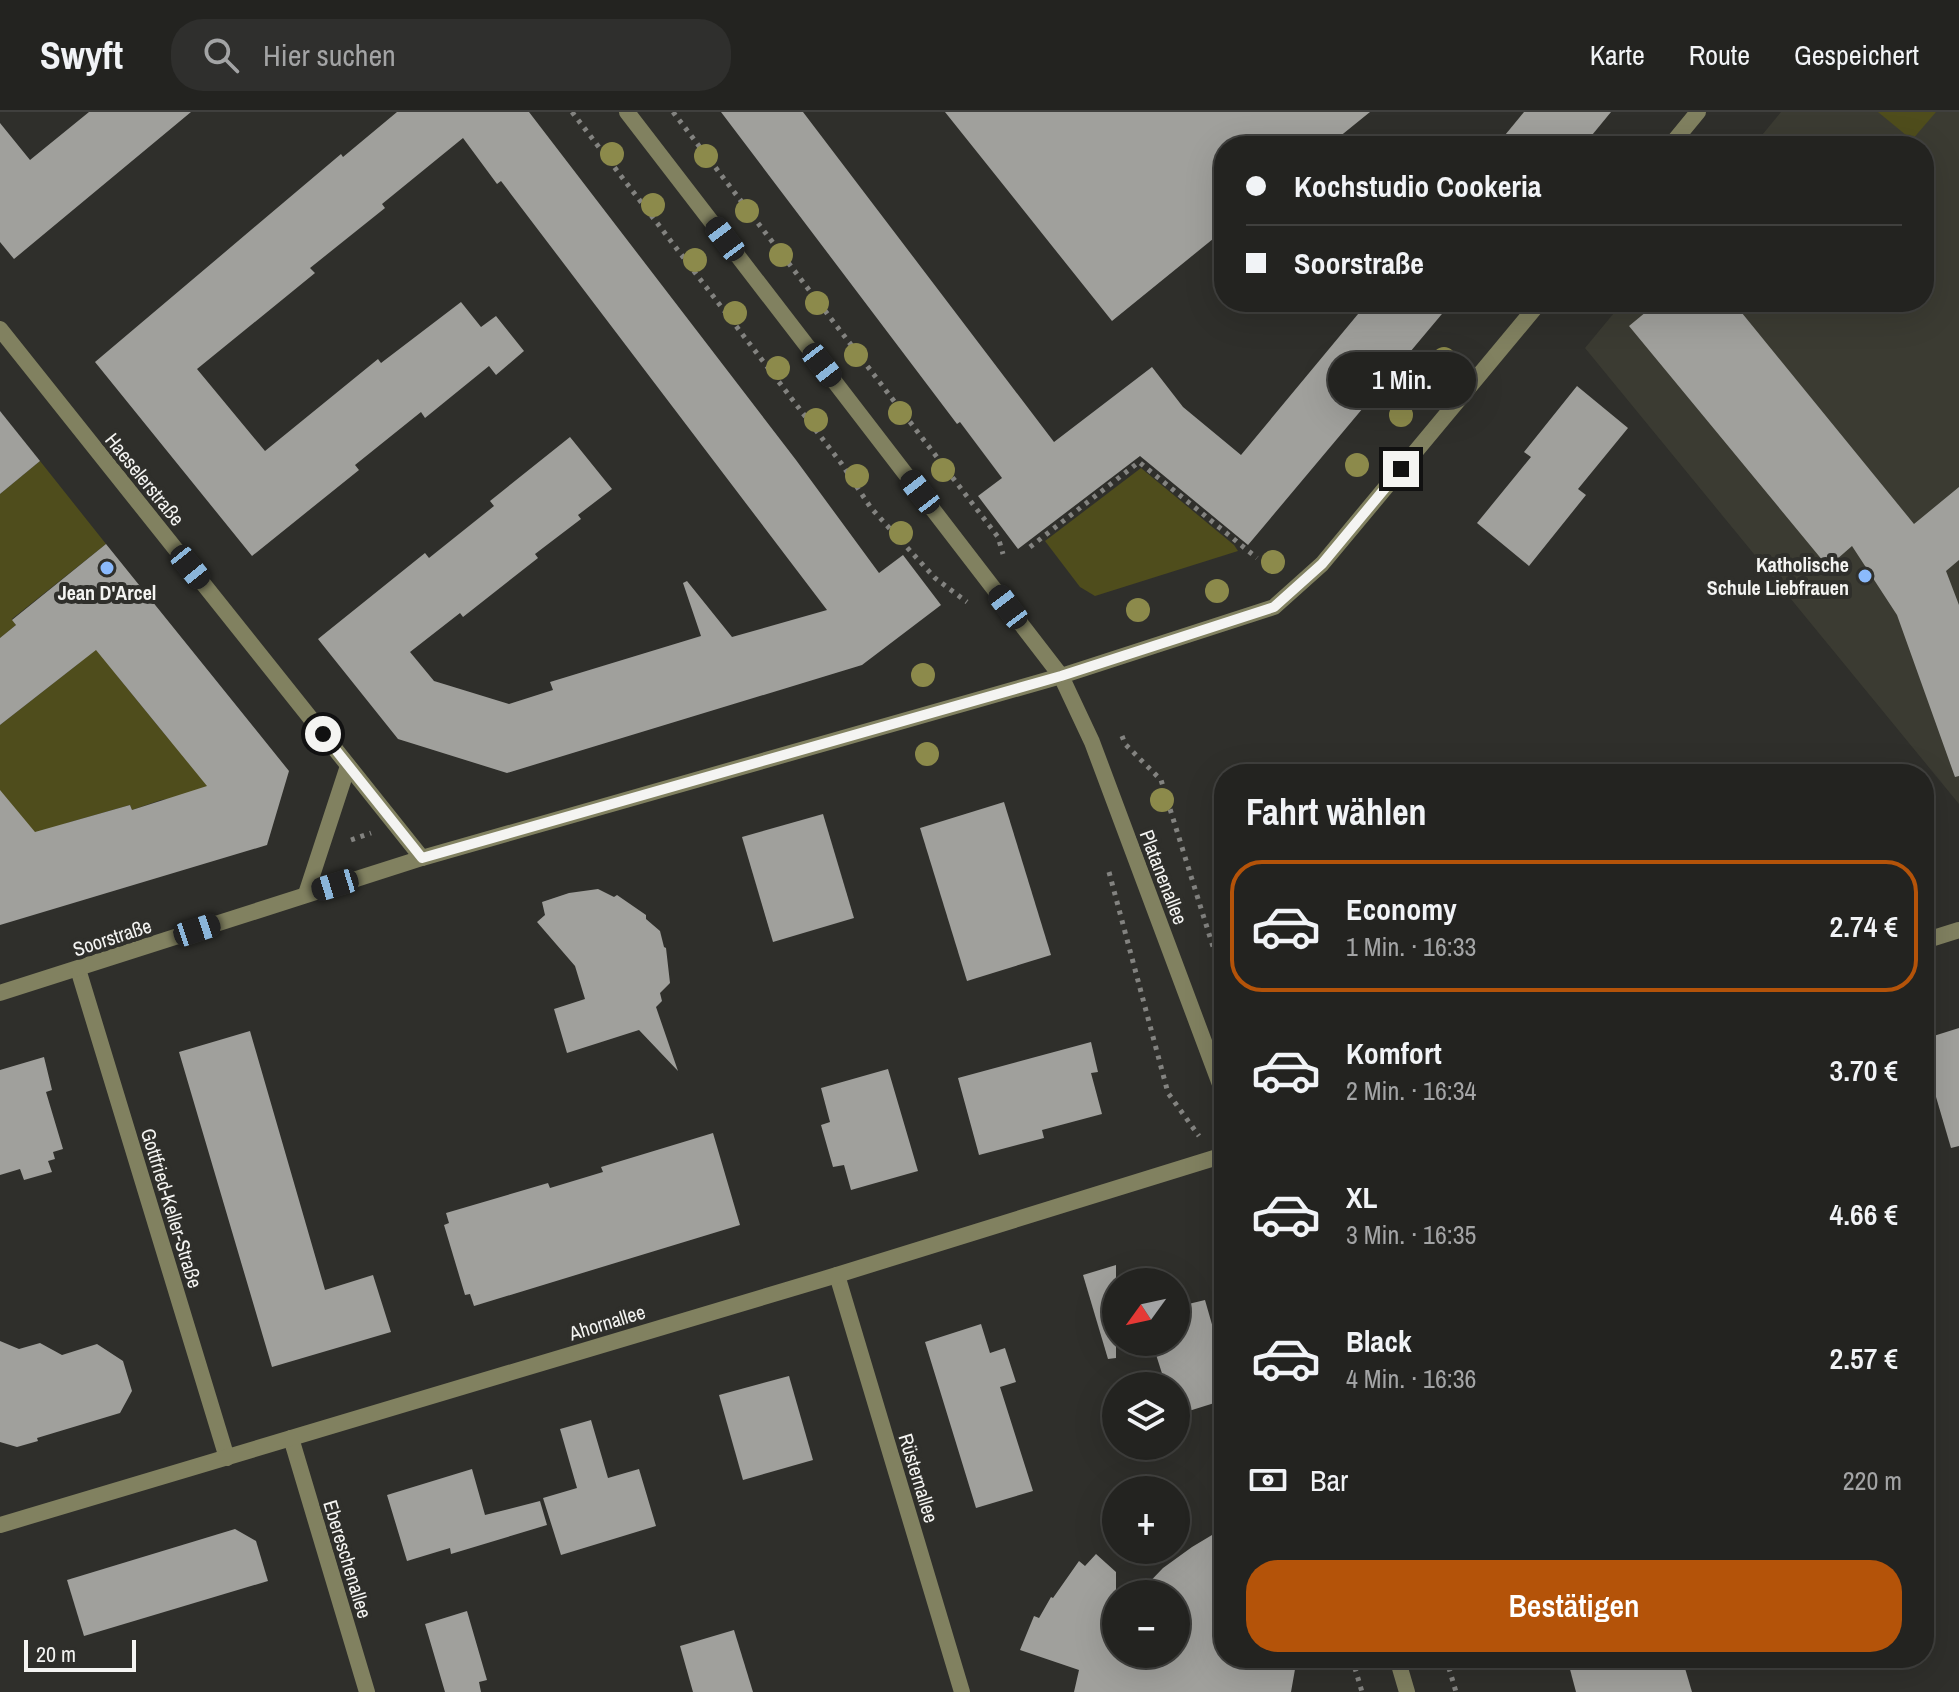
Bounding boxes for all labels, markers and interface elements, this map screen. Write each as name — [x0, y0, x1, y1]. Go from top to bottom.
search box — [171, 19, 731, 91]
text: Swyft — [40, 30, 123, 81]
icon: search — [199, 33, 243, 77]
text: Hier suchen — [263, 35, 396, 75]
text: Karte — [1590, 36, 1645, 74]
text: Route — [1689, 36, 1750, 74]
text: Gespeichert — [1794, 36, 1919, 74]
text: Kochstudio Cookeria — [1294, 166, 1541, 206]
car — [701, 213, 749, 265]
text: Soorstraße — [1294, 243, 1424, 283]
car — [798, 339, 846, 391]
callout: 1 Min. — [1327, 353, 1475, 409]
text: 1 Min. — [1372, 362, 1432, 397]
street label: Haeselerstraße — [99, 427, 191, 531]
route end — [1383, 451, 1419, 487]
car — [896, 466, 944, 518]
car — [166, 541, 214, 593]
place label: Katholische Schule Liebfrauen — [1707, 551, 1849, 601]
marker: Jean D'Arcel — [98, 559, 116, 577]
marker: Katholische Schule Liebfrauen — [1856, 567, 1874, 585]
place label: Jean D'Arcel — [58, 579, 156, 606]
car — [984, 581, 1032, 633]
route start — [305, 716, 341, 752]
text: Fahrt wählen — [1246, 788, 1427, 836]
street label: Platanenallee — [1134, 826, 1194, 928]
car — [309, 867, 361, 903]
text: Economy — [1346, 889, 1457, 929]
icon: car — [1250, 890, 1322, 962]
text: 2.74 € — [1830, 906, 1898, 946]
car — [170, 911, 224, 949]
street label: Soorstraße — [69, 912, 155, 962]
text: 1 Min. · 16:33 — [1346, 929, 1476, 964]
text: Komfort — [1346, 1033, 1442, 1073]
icon: car — [1250, 1034, 1322, 1106]
text: 3.70 € — [1830, 1050, 1898, 1090]
text: 2 Min. · 16:34 — [1346, 1073, 1476, 1108]
street label: Gottfried-Keller-Straße — [135, 1125, 209, 1291]
text: XL — [1346, 1177, 1377, 1217]
icon: car — [1250, 1178, 1322, 1250]
text: 4.66 € — [1830, 1194, 1898, 1234]
text: 3 Min. · 16:35 — [1346, 1217, 1476, 1252]
north arrow — [1102, 1268, 1190, 1356]
map controls — [1102, 1268, 1190, 1668]
street label: Ahornallee — [565, 1298, 648, 1347]
text: Black — [1346, 1321, 1412, 1361]
icon: car — [1250, 1322, 1322, 1394]
text: 2.57 € — [1830, 1338, 1898, 1378]
text: 4 Min. · 16:36 — [1346, 1361, 1476, 1396]
button: layers — [1102, 1372, 1190, 1460]
street label: Rüsternallee — [893, 1430, 945, 1526]
icon: cash — [1246, 1458, 1290, 1502]
text: Bar — [1310, 1460, 1348, 1500]
text: 220 m — [1843, 1463, 1902, 1498]
button: + — [1102, 1476, 1190, 1564]
street label: Ebereschenallee — [317, 1497, 379, 1621]
button: Bestätigen — [1246, 1560, 1902, 1652]
button: − — [1102, 1580, 1190, 1668]
scale bar — [24, 1636, 136, 1672]
text: 20 m — [36, 1639, 76, 1669]

